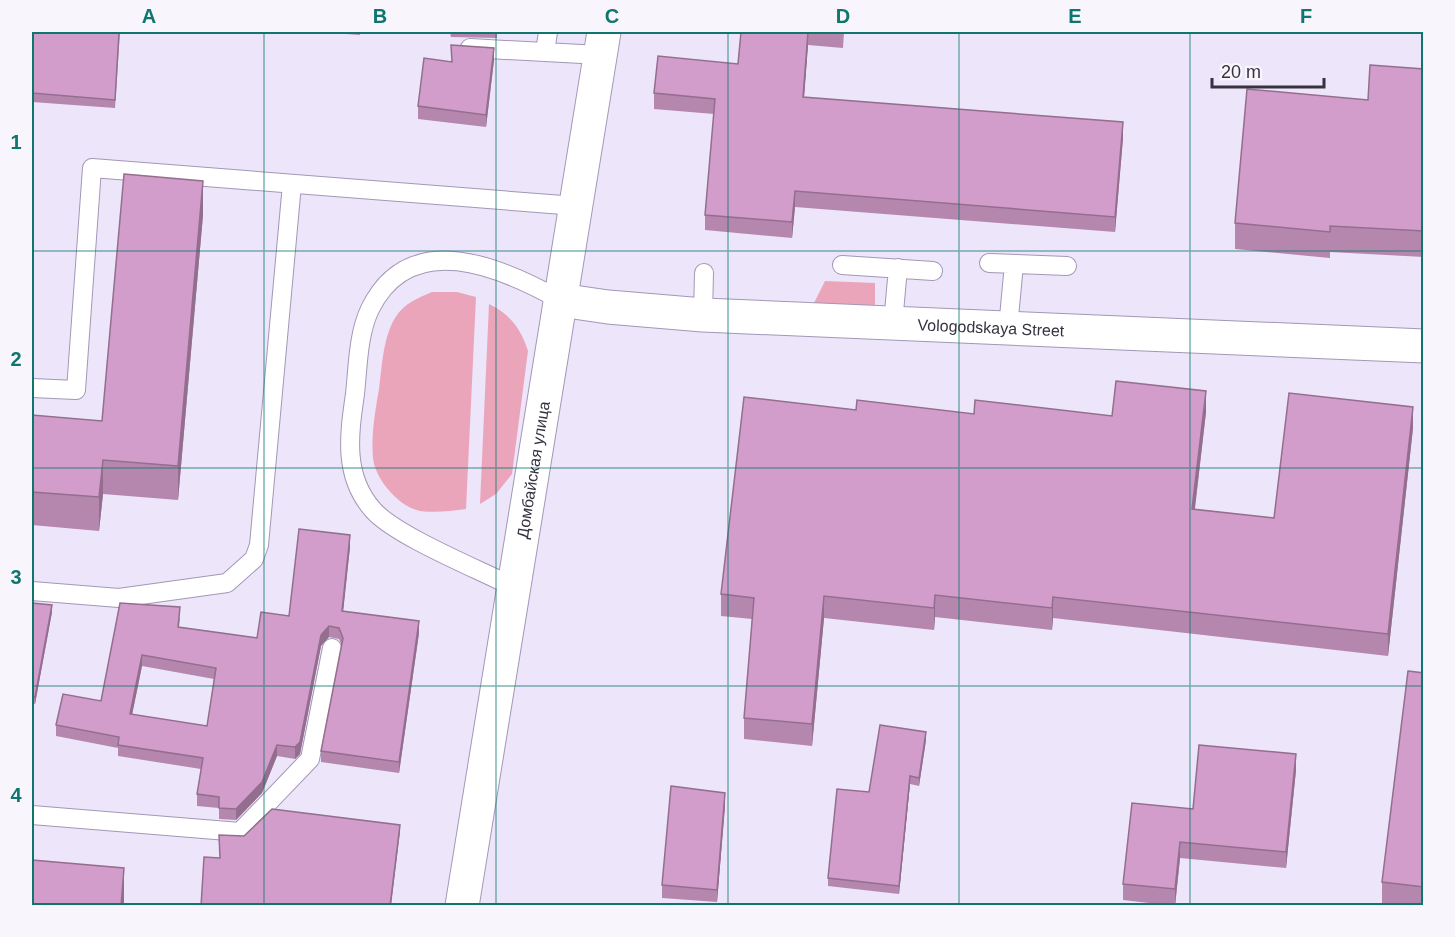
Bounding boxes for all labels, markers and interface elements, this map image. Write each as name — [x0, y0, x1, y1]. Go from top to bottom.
text: A — [142, 5, 156, 27]
text: B — [373, 5, 387, 27]
text: C — [605, 5, 619, 27]
text: D — [836, 5, 850, 27]
text: E — [1068, 5, 1082, 27]
text: F — [1300, 5, 1312, 27]
scale bar — [1212, 51, 1324, 89]
text: 20 m — [1221, 62, 1261, 82]
text: 1 — [10, 131, 22, 153]
street label: Vologodskaya Street — [917, 316, 1065, 340]
text: 2 — [10, 348, 22, 370]
street label: Домбайская улица — [514, 400, 553, 540]
text: 3 — [10, 566, 22, 588]
text: 4 — [10, 784, 22, 806]

